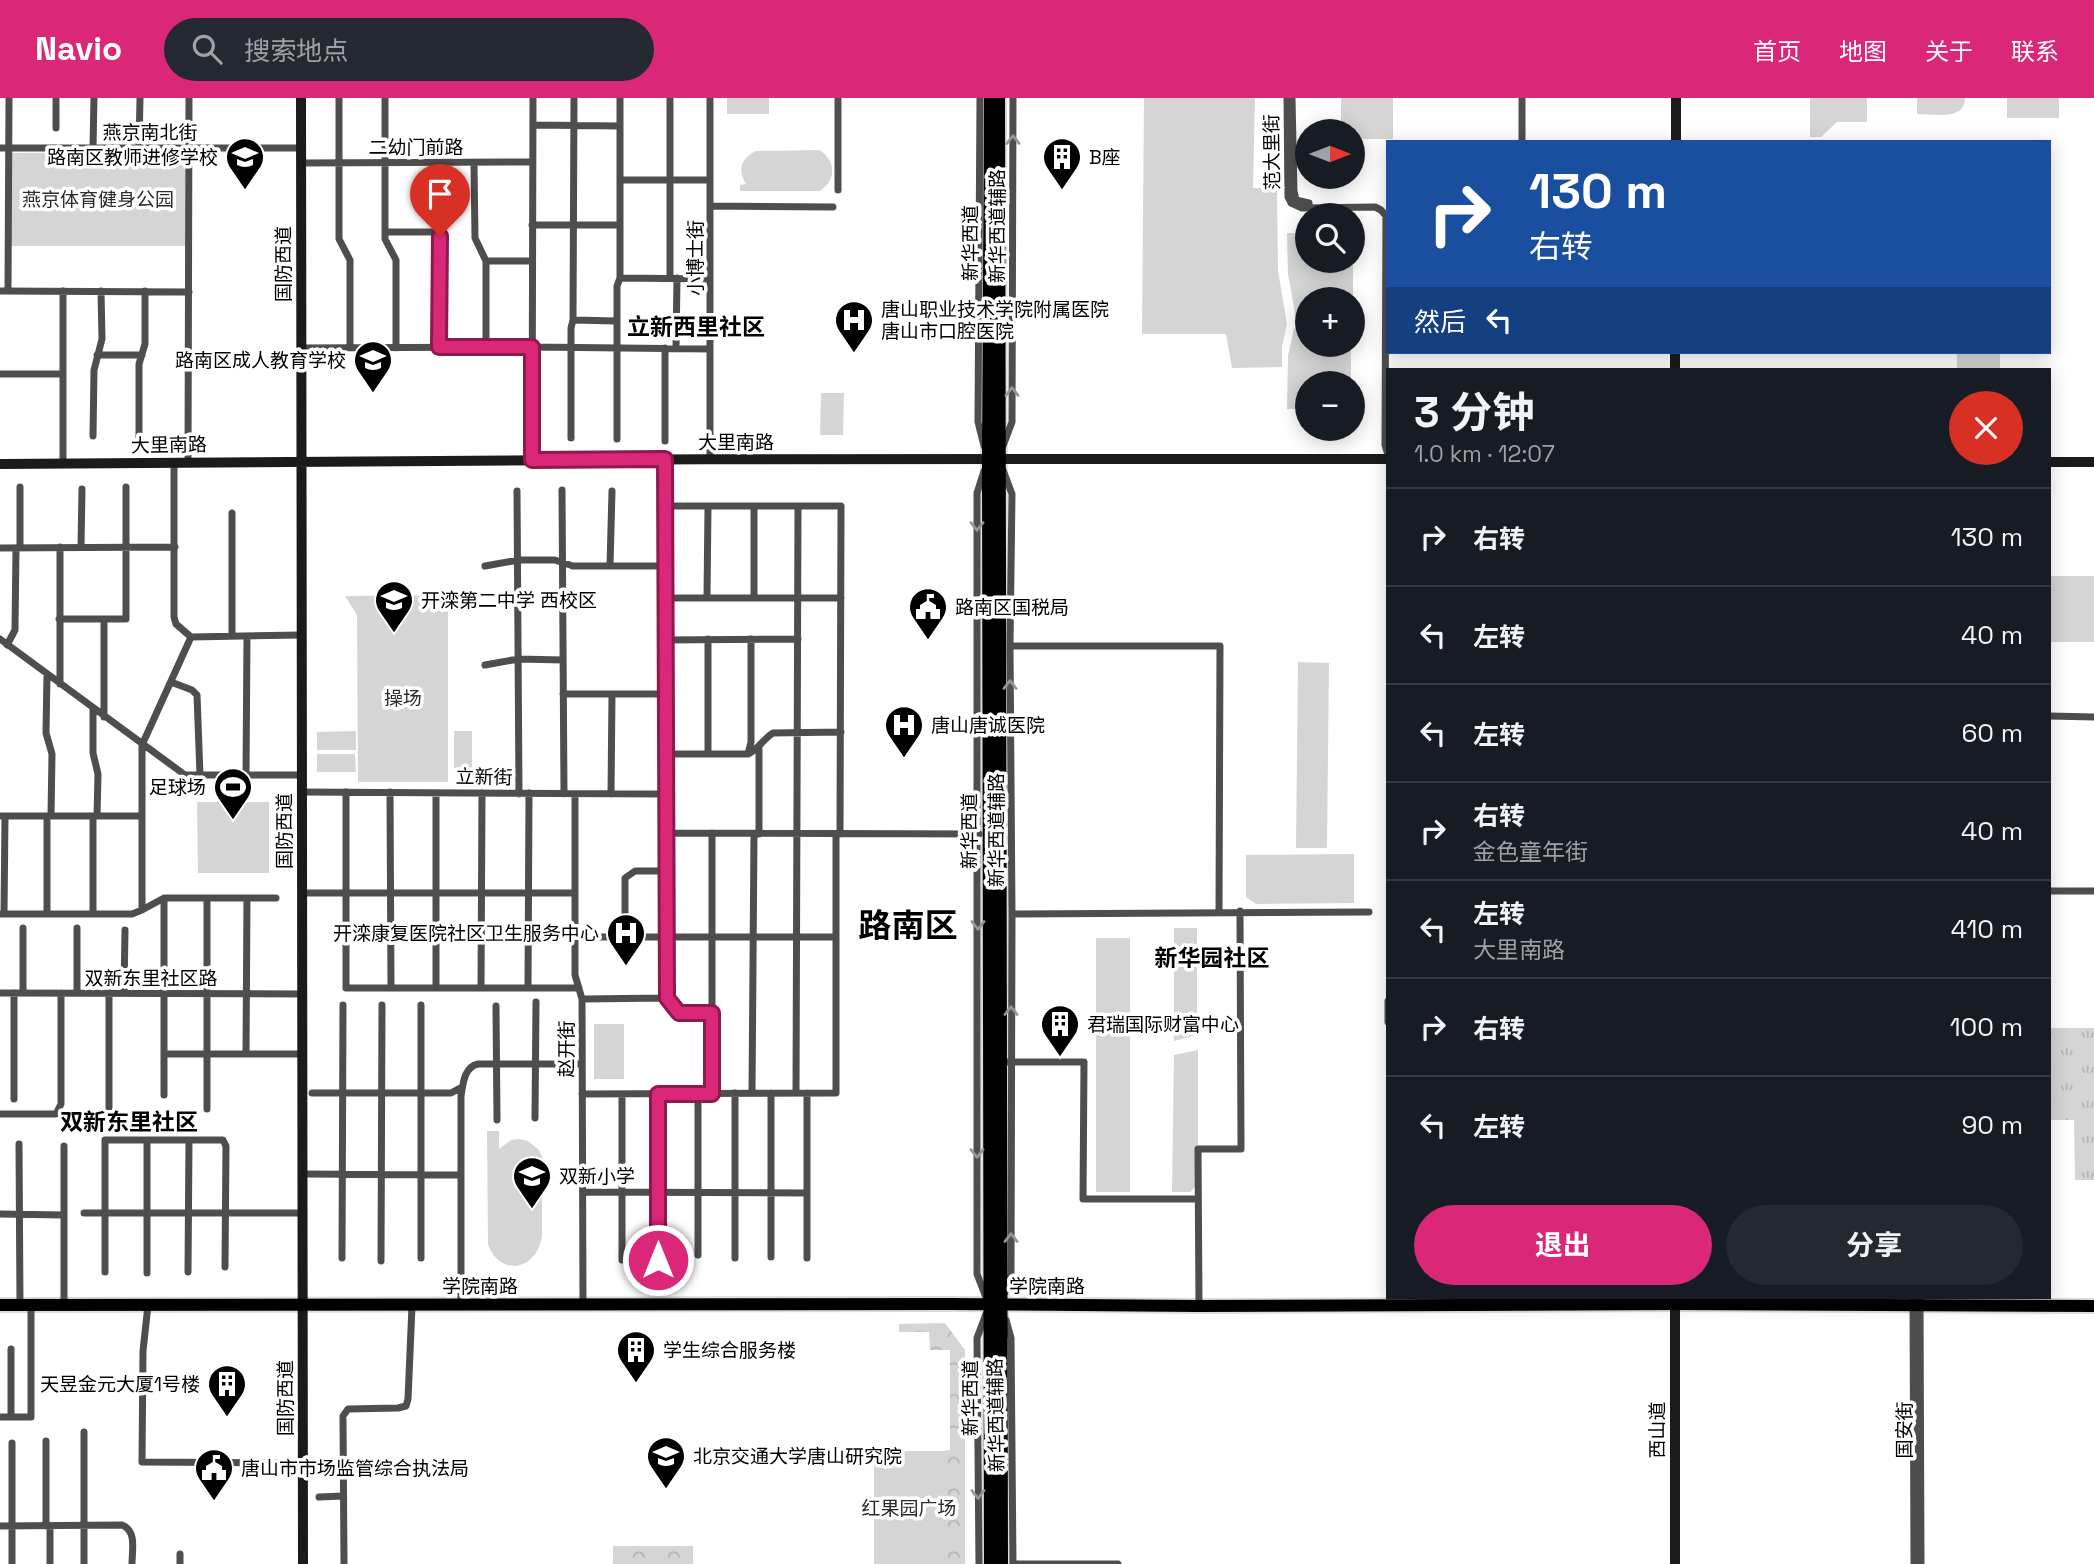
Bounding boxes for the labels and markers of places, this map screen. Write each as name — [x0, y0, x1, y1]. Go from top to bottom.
school or university icon: 路南区教师进修学校 — [224, 136, 266, 191]
building icon: B座 — [1041, 136, 1083, 191]
place label: 路南区教师进修学校 — [47, 145, 218, 170]
place label: B座 — [1089, 145, 1121, 170]
pin — [410, 164, 470, 236]
place label: 唐山职业技术学院附属医院 唐山市口腔医院 — [881, 297, 1109, 344]
hospital icon: 唐山职业技术学院附属医院 唐山市口腔医院 — [833, 299, 875, 354]
school or university icon: 路南区成人教育学校 — [352, 339, 394, 394]
place label: 路南区成人教育学校 — [175, 348, 346, 373]
school or university icon: 开滦第二中学 西校区 — [373, 579, 415, 634]
public building icon: 路南区国税局 — [907, 586, 949, 641]
place label: 开滦第二中学 西校区 — [421, 588, 597, 613]
place label: 路南区国税局 — [955, 595, 1069, 620]
hospital icon: 唐山唐诚医院 — [883, 704, 925, 759]
place label: 唐山唐诚医院 — [931, 713, 1045, 738]
sports icon: 足球场 — [212, 766, 254, 821]
place label: 足球场 — [149, 775, 206, 800]
hospital icon: 开滦康复医院社区卫生服务中心 — [605, 912, 647, 967]
place label: 开滦康复医院社区卫生服务中心 — [333, 921, 599, 946]
building icon: 君瑞国际财富中心 — [1039, 1003, 1081, 1058]
place label: 君瑞国际财富中心 — [1087, 1012, 1239, 1037]
school or university icon: 双新小学 — [511, 1155, 553, 1210]
place label: 双新小学 — [559, 1164, 635, 1189]
building icon: 学生综合服务楼 — [615, 1329, 657, 1384]
place label: 学生综合服务楼 — [663, 1338, 796, 1363]
building icon: 天昱金元大厦1号楼 — [206, 1363, 248, 1418]
place label: 天昱金元大厦1号楼 — [40, 1372, 200, 1397]
school or university icon: 北京交通大学唐山研究院 — [645, 1435, 687, 1490]
place label: 北京交通大学唐山研究院 — [693, 1444, 902, 1469]
public building icon: 唐山市市场监管综合执法局 — [193, 1447, 235, 1502]
place label: 唐山市市场监管综合执法局 — [241, 1456, 469, 1481]

